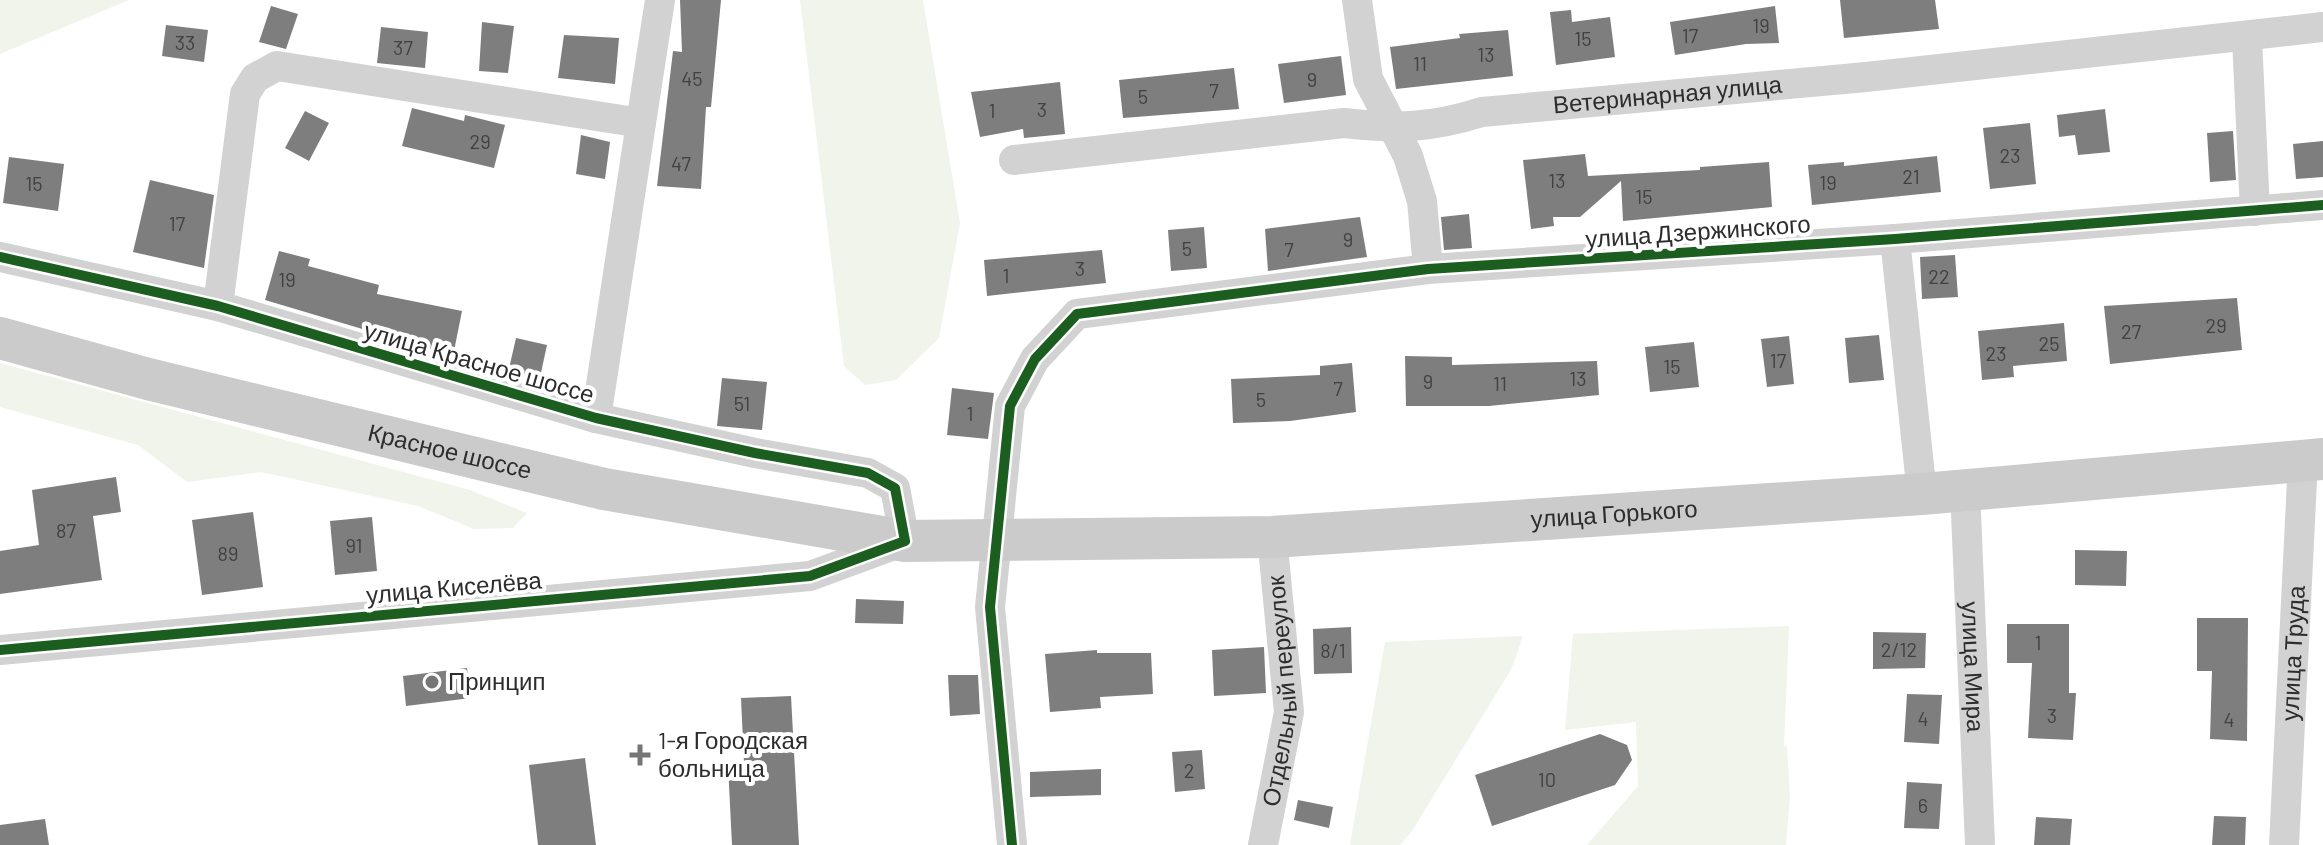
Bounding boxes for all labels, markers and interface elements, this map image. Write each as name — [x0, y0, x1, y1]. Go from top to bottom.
house number: 19 — [1752, 13, 1770, 37]
house number: 17 — [1682, 23, 1699, 47]
house number: 15 — [1574, 26, 1592, 50]
house number: 33 — [175, 30, 195, 54]
house number: 37 — [393, 35, 413, 59]
house number: 13 — [1477, 42, 1495, 66]
house number: 11 — [1413, 51, 1427, 75]
house number: 45 — [681, 66, 703, 90]
house number: 9 — [1307, 67, 1317, 91]
street label: Ветеринарная улица — [1552, 69, 1784, 118]
house number: 7 — [1209, 78, 1219, 102]
house number: 5 — [1138, 84, 1148, 108]
house number: 3 — [1037, 97, 1047, 121]
house number: 1 — [989, 98, 996, 122]
house number: 29 — [469, 129, 491, 153]
house number: 23 — [2000, 143, 2020, 167]
house number: 47 — [671, 151, 691, 175]
house number: 21 — [1902, 164, 1920, 188]
house number: 13 — [1548, 168, 1566, 192]
house number: 19 — [1819, 170, 1837, 194]
house number: 15 — [25, 171, 43, 195]
house number: 15 — [1635, 184, 1653, 208]
street label: улица Дзержинского — [1584, 208, 1811, 253]
house number: 17 — [169, 211, 186, 235]
house number: 9 — [1343, 227, 1353, 251]
house number: 5 — [1182, 236, 1192, 260]
house number: 7 — [1284, 237, 1294, 261]
house number: 3 — [1075, 256, 1085, 280]
house number: 1 — [1003, 263, 1010, 287]
house number: 22 — [1928, 264, 1950, 288]
house number: 19 — [278, 267, 296, 291]
house number: 29 — [2205, 313, 2227, 337]
street label: улица Красное шоссе — [361, 315, 598, 408]
house number: 27 — [2121, 319, 2142, 343]
house number: 25 — [2039, 331, 2060, 355]
house number: 23 — [1986, 341, 2006, 365]
house number: 17 — [1770, 348, 1787, 372]
house number: 15 — [1663, 354, 1681, 378]
house number: 13 — [1569, 366, 1587, 390]
house number: 9 — [1423, 369, 1433, 393]
house number: 11 — [1493, 371, 1507, 395]
house number: 7 — [1333, 376, 1343, 400]
house number: 5 — [1256, 387, 1266, 411]
house number: 51 — [734, 391, 750, 415]
house number: 1 — [967, 401, 974, 425]
street label: Красное шоссе — [365, 417, 535, 484]
street label: улица Горького — [1530, 493, 1698, 533]
house number: 87 — [56, 518, 76, 542]
house number: 91 — [345, 533, 363, 557]
house number: 89 — [218, 541, 238, 565]
street label: улица Киселёва — [365, 564, 543, 609]
street label: Отдельный переулок — [1255, 574, 1302, 809]
street label: улица Труда — [2274, 584, 2310, 722]
street label: улица Мира — [1957, 601, 1991, 733]
house number: 1 — [2035, 630, 2042, 654]
house number: 2/12 — [1881, 637, 1917, 661]
house number: 8/1 — [1320, 638, 1346, 662]
place label: Принцип — [448, 666, 545, 695]
marker: Принцип — [423, 673, 441, 691]
house number: 3 — [2047, 703, 2057, 727]
house number: 4 — [1917, 706, 1929, 730]
house number: 4 — [2223, 707, 2235, 731]
place label: 1-я Городская больница — [658, 725, 808, 782]
marker: 1-я Городская больница — [629, 744, 651, 766]
house number: 2 — [1184, 758, 1194, 782]
house number: 10 — [1538, 767, 1556, 791]
house number: 6 — [1918, 793, 1928, 817]

